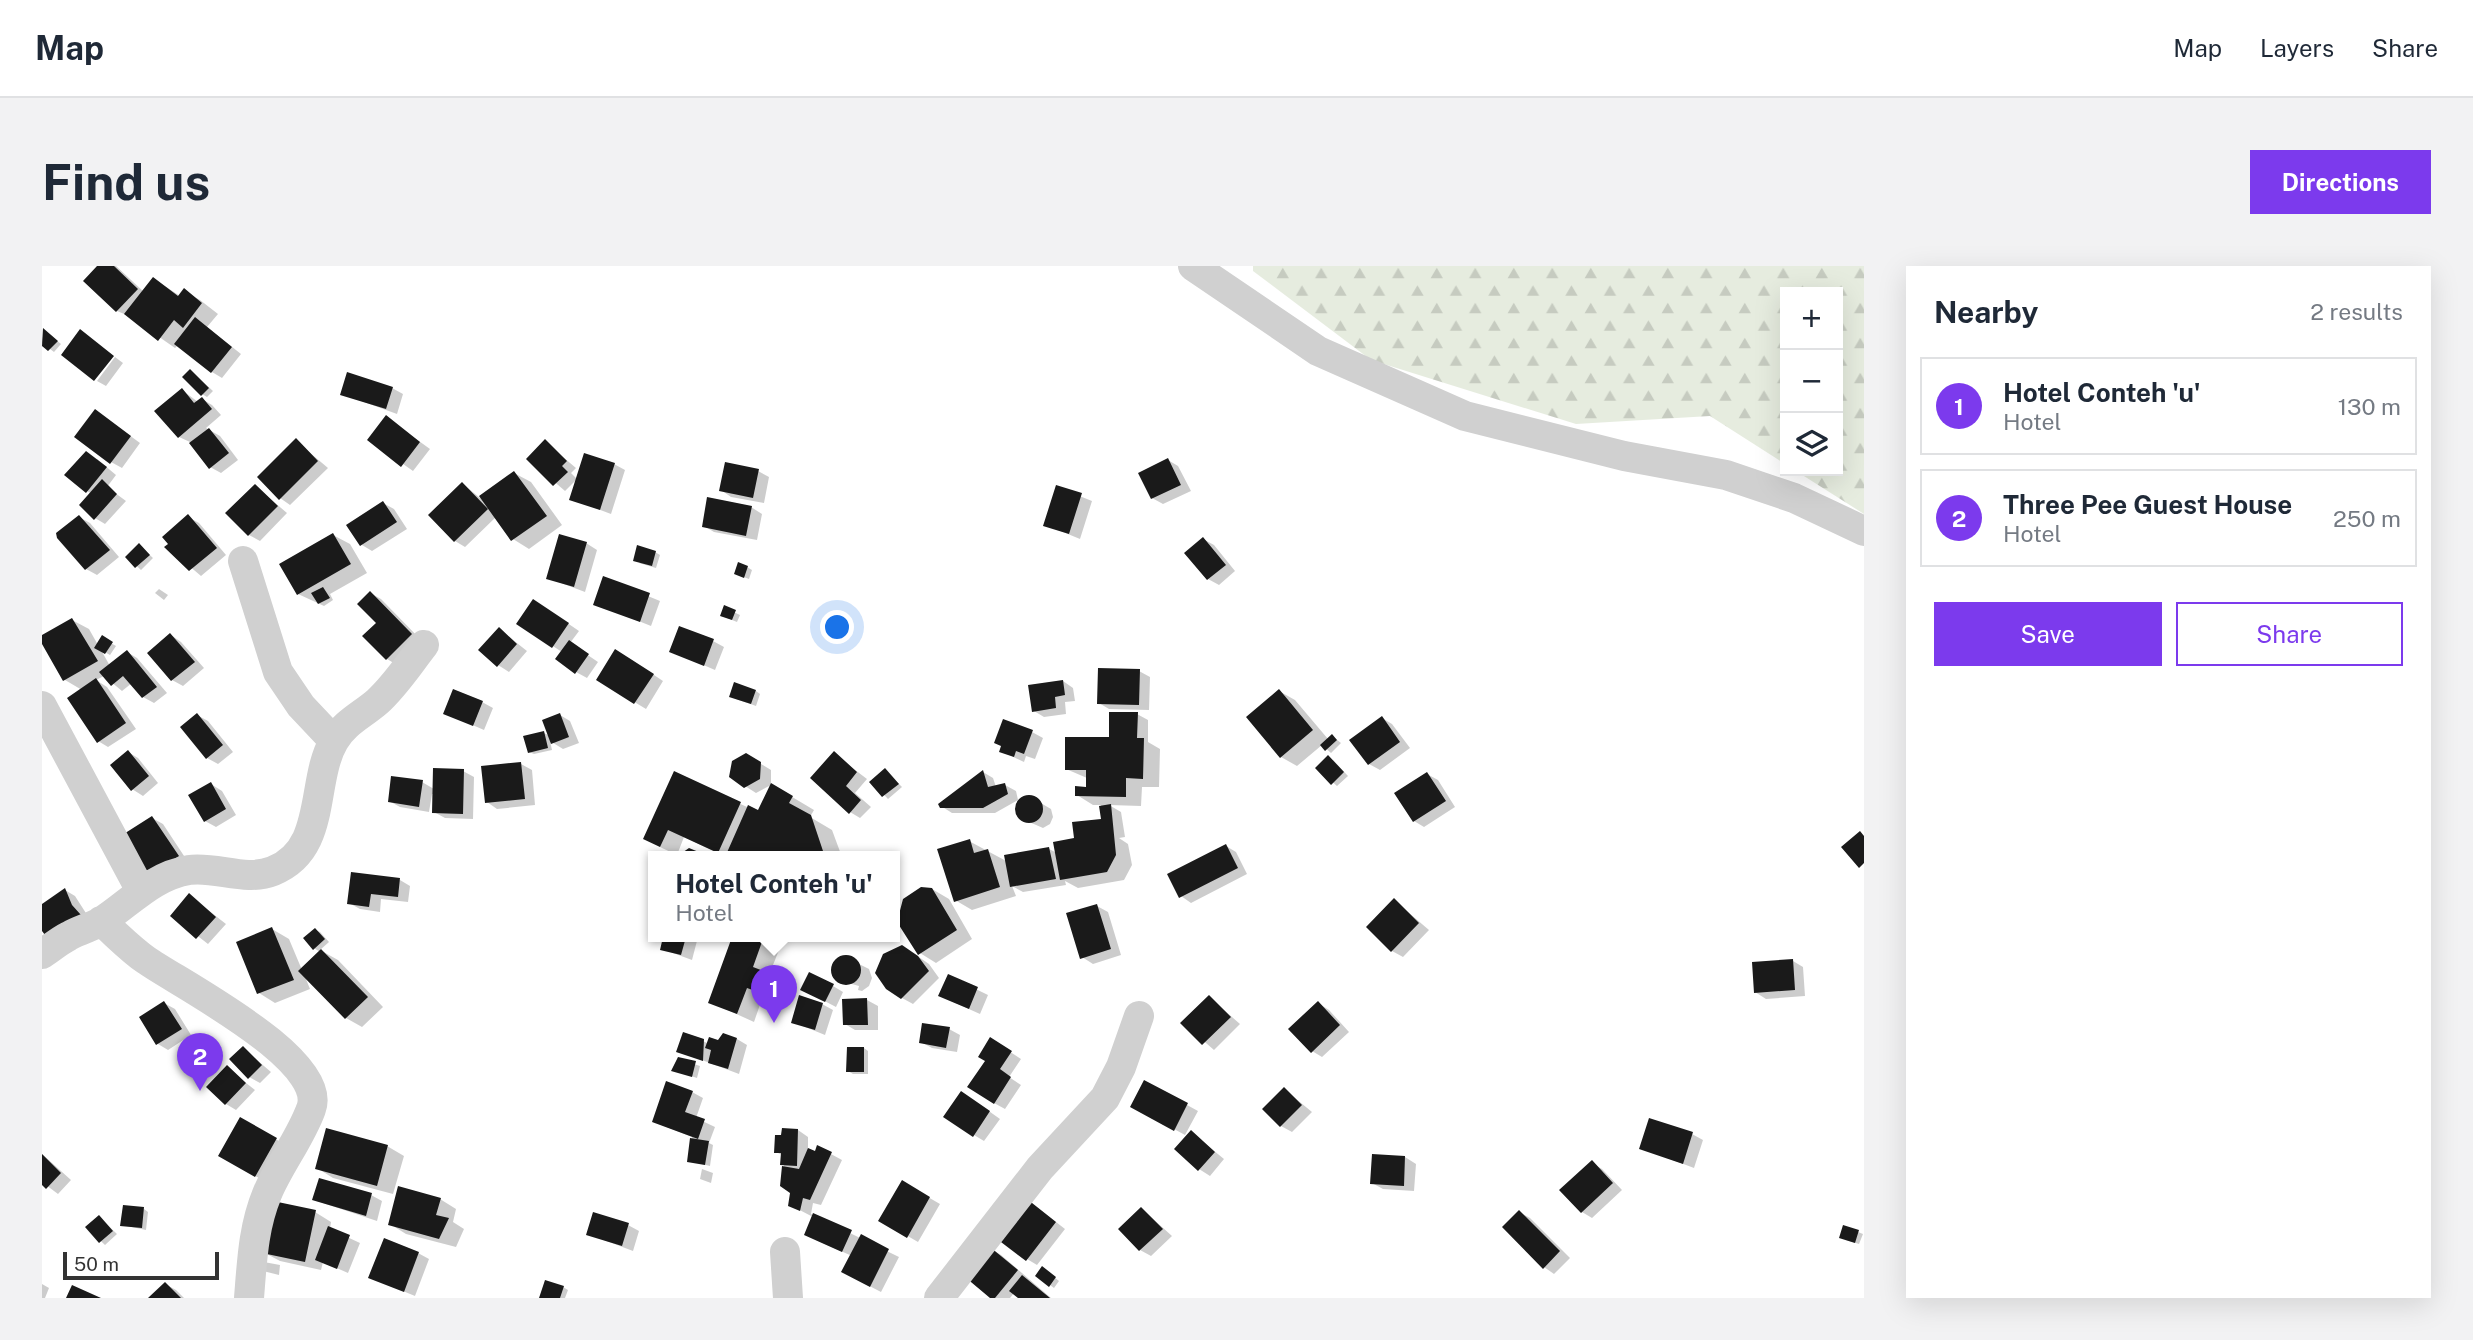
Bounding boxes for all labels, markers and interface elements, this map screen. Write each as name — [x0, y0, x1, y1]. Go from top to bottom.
text: Map — [35, 29, 104, 67]
text: Map — [2173, 34, 2222, 62]
text: Layers — [2260, 34, 2334, 62]
text: Share — [2372, 34, 2438, 62]
button: Directions — [2250, 150, 2431, 214]
text: Find us — [42, 153, 210, 211]
map controls — [1780, 287, 1843, 476]
button: + — [1780, 287, 1843, 350]
text: Nearby — [1934, 294, 2038, 330]
text: 2 results — [2310, 298, 2403, 325]
button: − — [1780, 350, 1843, 413]
text: Hotel Conteh 'u' — [2003, 377, 2201, 408]
text: 1 — [1954, 393, 1964, 420]
text: 130 m — [2338, 393, 2401, 420]
text: Hotel — [2003, 408, 2062, 435]
button: layers — [1780, 413, 1843, 476]
text: Three Pee Guest House — [2003, 489, 2292, 520]
text: 2 — [1952, 505, 1966, 532]
text: 250 m — [2333, 505, 2401, 532]
text: Hotel — [2003, 520, 2062, 547]
button: Save — [1934, 602, 2162, 666]
button: Share — [2176, 602, 2403, 666]
your location — [820, 610, 854, 644]
popup — [648, 851, 900, 942]
text: Hotel Conteh 'u' — [675, 868, 873, 899]
text: Hotel — [675, 899, 734, 926]
pin: 1 — [751, 965, 797, 1023]
pin: 2 — [177, 1033, 223, 1091]
scale bar — [63, 1249, 219, 1281]
text: 50 m — [74, 1253, 119, 1275]

